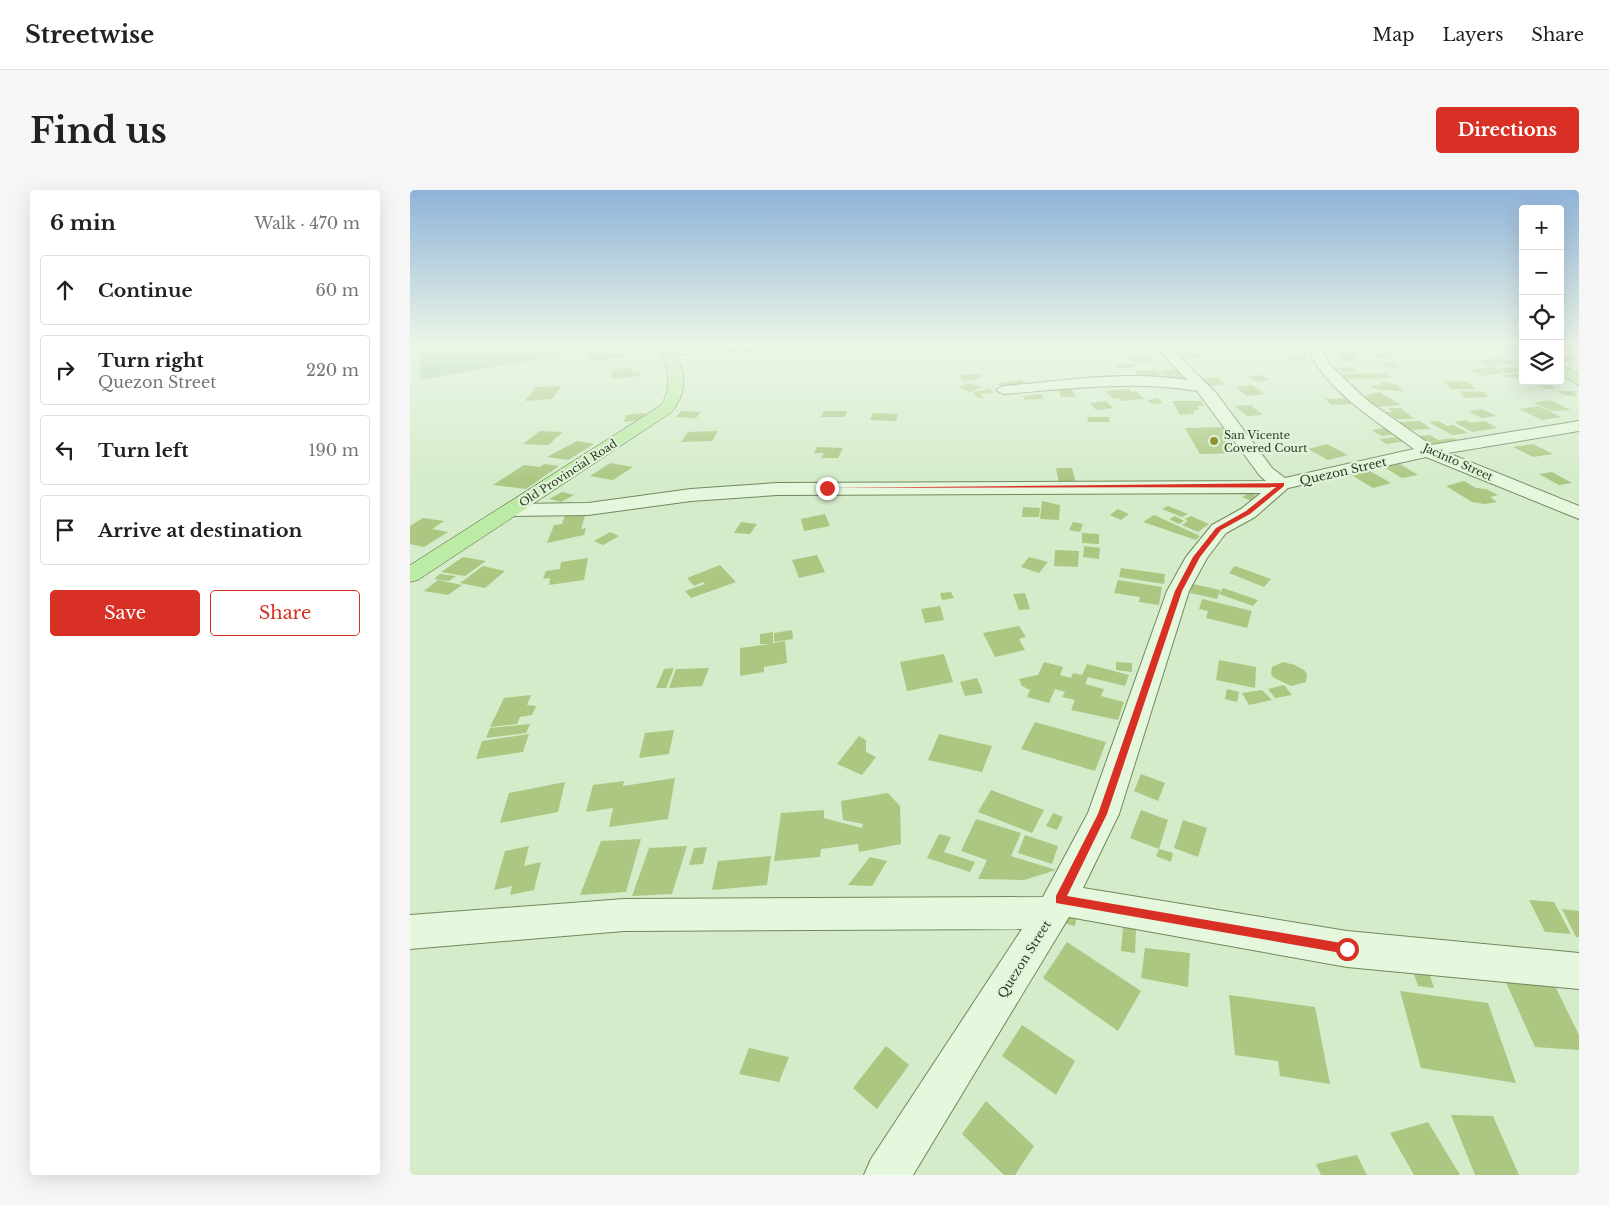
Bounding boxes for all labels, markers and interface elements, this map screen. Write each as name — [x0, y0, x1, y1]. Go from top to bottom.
text: Streetwise — [25, 20, 154, 49]
text: Map — [1373, 24, 1414, 46]
text: Layers — [1442, 24, 1503, 46]
text: Share — [1531, 24, 1584, 46]
button: Directions — [1436, 107, 1579, 153]
text: Find us — [30, 109, 167, 152]
map controls — [1519, 205, 1564, 385]
button: + — [1519, 205, 1564, 250]
text: 6 min — [50, 210, 116, 236]
text: Walk · 470 m — [255, 213, 360, 233]
button: − — [1519, 250, 1564, 295]
icon: ahead — [51, 276, 79, 304]
text: Continue — [98, 279, 193, 302]
text: 60 m — [316, 280, 359, 300]
button: locate — [1519, 295, 1564, 340]
button: layers — [1519, 340, 1564, 385]
text: Turn right — [98, 349, 204, 372]
icon: right — [51, 356, 79, 384]
text: 220 m — [306, 360, 359, 380]
text: Quezon Street — [98, 372, 216, 392]
place label: San Vicente Covered Court — [1224, 428, 1308, 455]
marker: San Vicente Covered Court — [1208, 435, 1220, 447]
icon: left — [51, 436, 79, 464]
street label: Old Provincial Road — [516, 436, 620, 510]
text: Turn left — [98, 439, 189, 462]
text: 190 m — [308, 440, 359, 460]
street label: Jacinto Street — [1419, 440, 1496, 484]
street label: Quezon Street — [1298, 454, 1388, 488]
route end — [816, 477, 839, 500]
icon: arrive — [51, 516, 79, 544]
text: Arrive at destination — [98, 519, 302, 542]
button: Save — [50, 590, 200, 636]
button: Share — [210, 590, 360, 636]
street label: Quezon Street — [994, 917, 1054, 1001]
route start — [1336, 938, 1359, 961]

